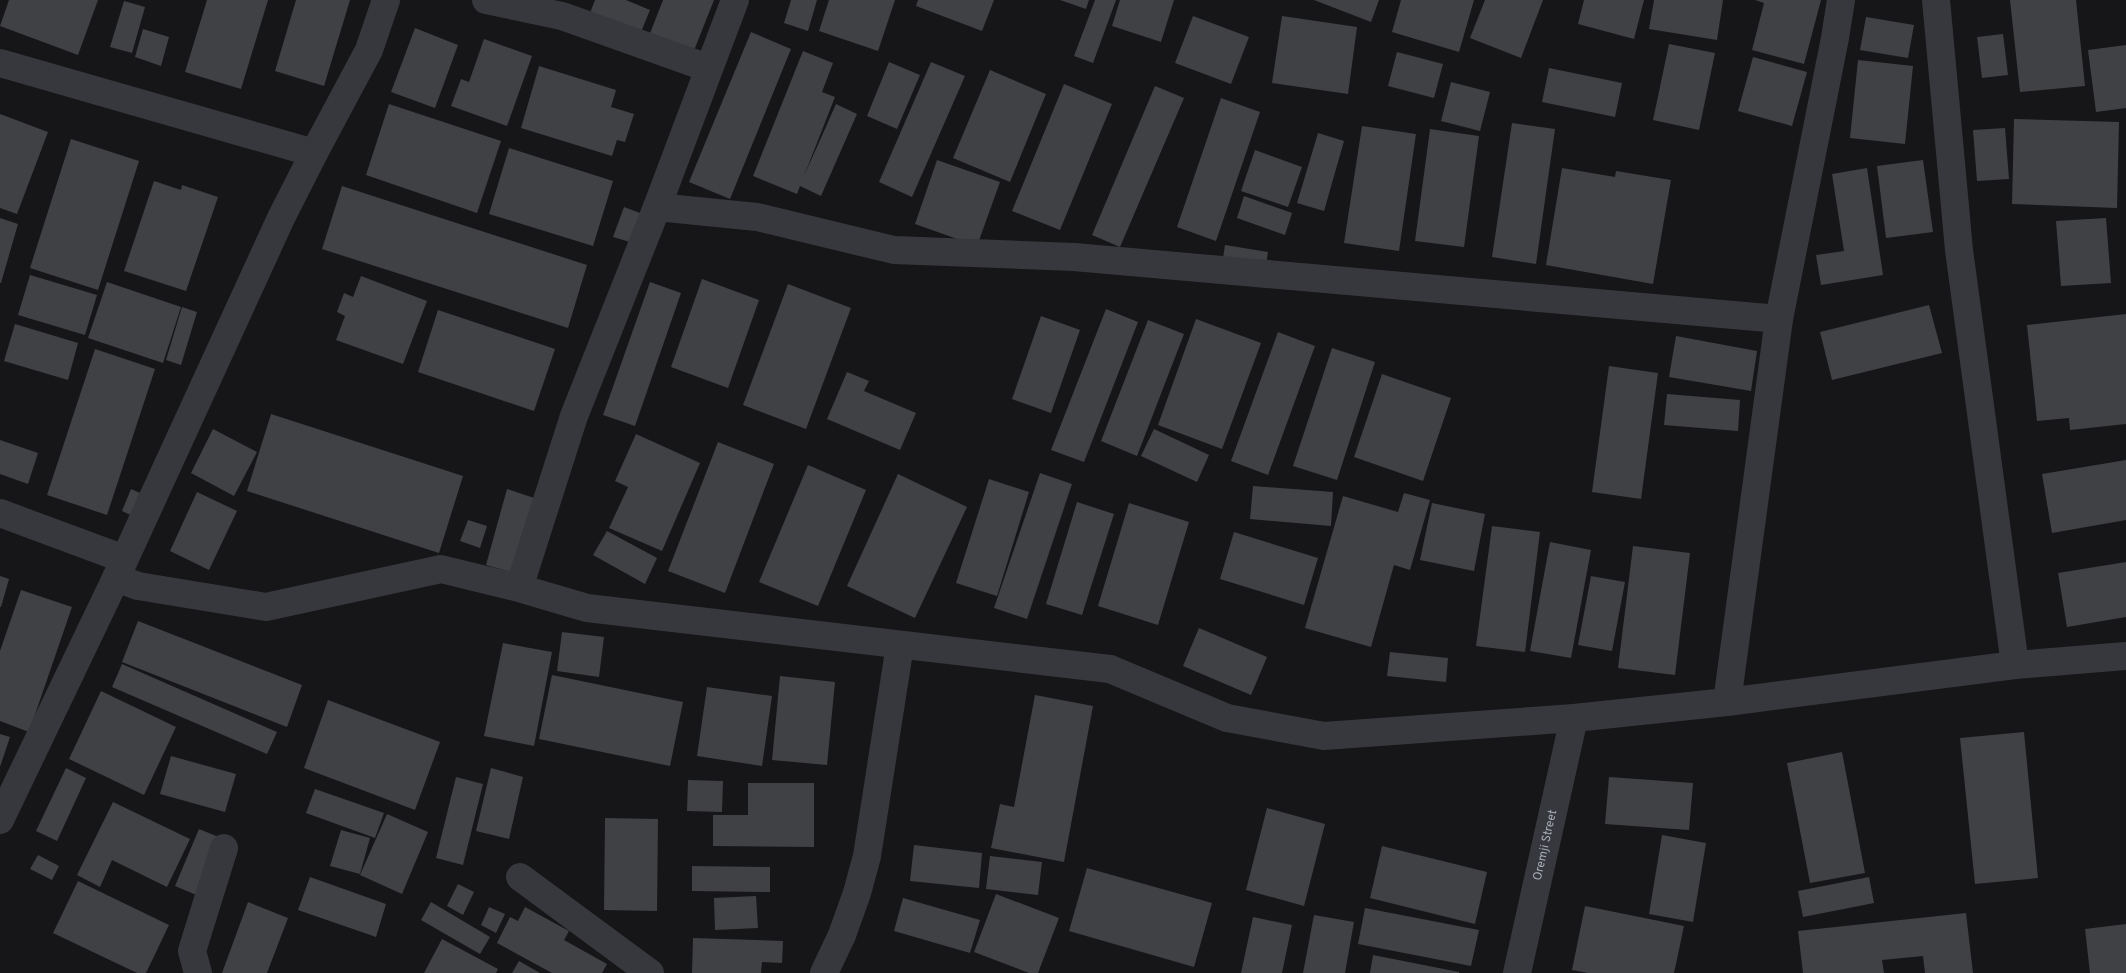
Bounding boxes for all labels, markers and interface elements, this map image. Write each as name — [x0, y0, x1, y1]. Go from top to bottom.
street label: Oremji Street — [1530, 808, 1561, 882]

